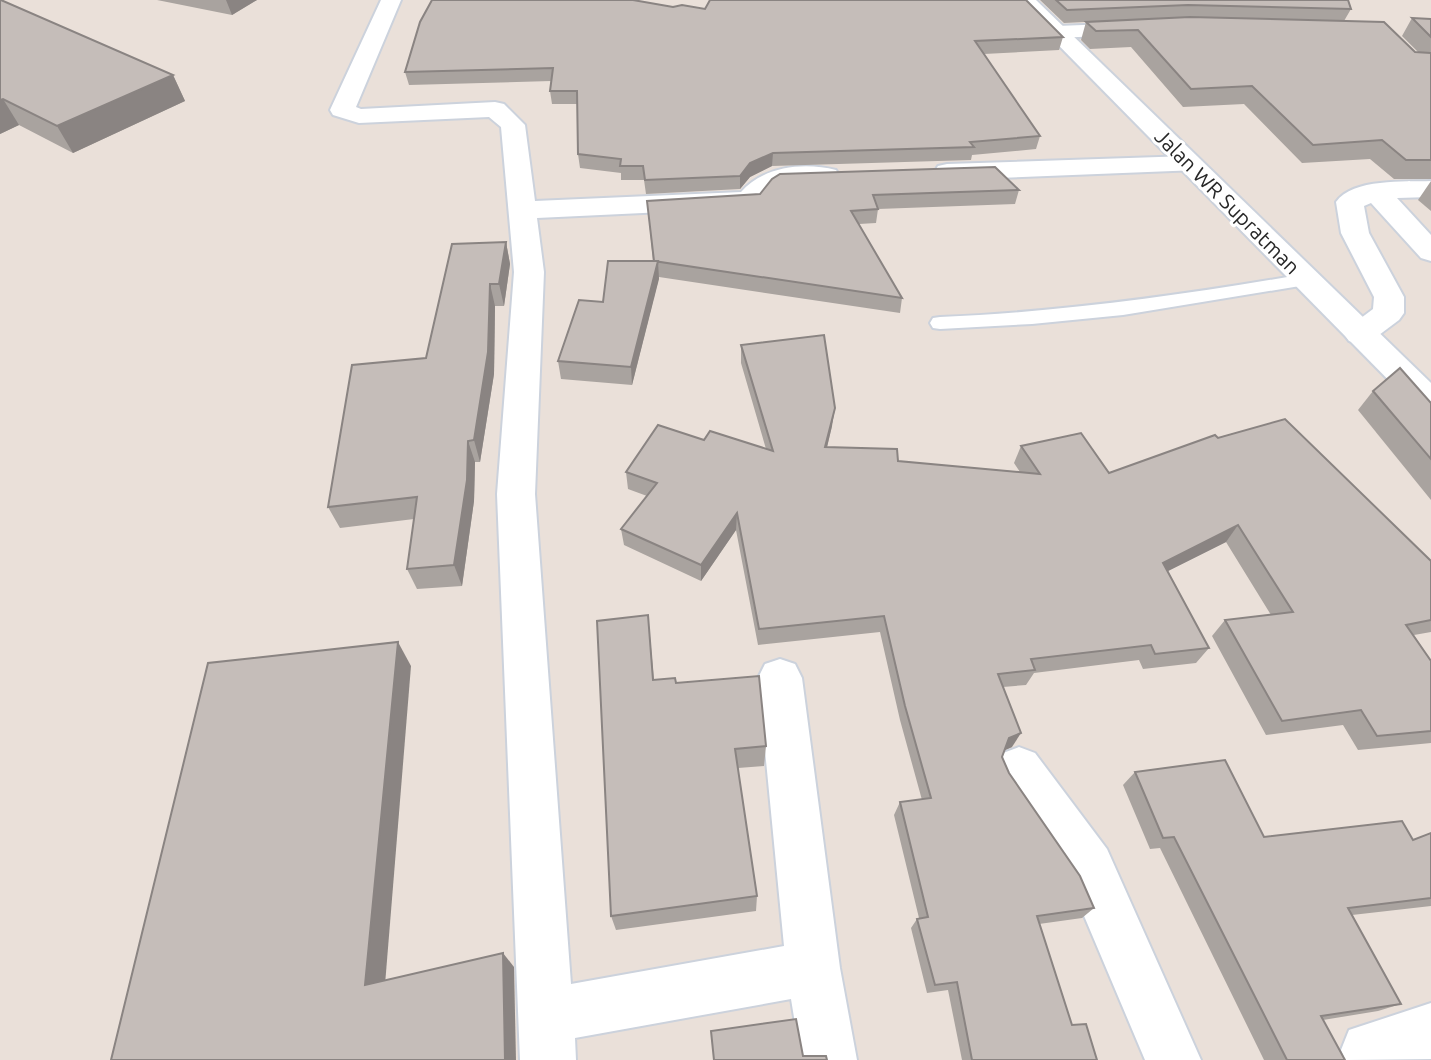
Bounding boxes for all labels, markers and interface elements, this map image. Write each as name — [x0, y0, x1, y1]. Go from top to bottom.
street label: Jalan WR Supratman — [1150, 124, 1305, 279]

